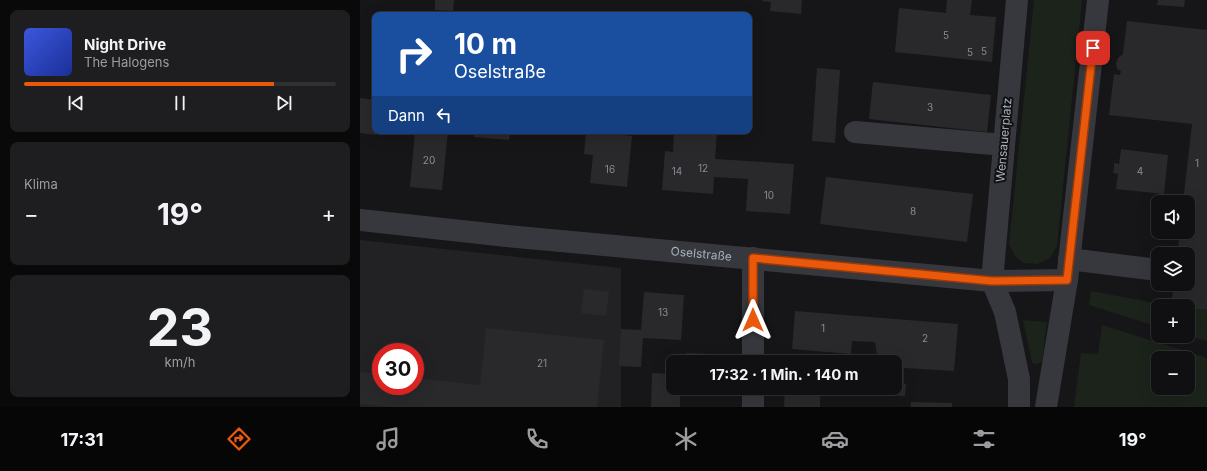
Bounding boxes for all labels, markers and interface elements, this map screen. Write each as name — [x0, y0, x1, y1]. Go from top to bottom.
text: 10 m — [454, 27, 517, 61]
icon: right — [388, 28, 440, 80]
house number: 5 — [943, 29, 949, 41]
pin — [1076, 31, 1110, 65]
text: Night Drive — [84, 35, 166, 54]
icon: arrive — [1082, 37, 1104, 59]
house number: 5 — [981, 45, 987, 57]
house number: 5 — [967, 46, 973, 58]
text: The Halogens — [84, 54, 169, 70]
text: Oselstraße — [454, 61, 546, 82]
icon: previous — [65, 92, 87, 114]
icon: pause — [169, 92, 191, 114]
icon: next — [273, 92, 295, 114]
street label: Wensauerplatz — [992, 97, 1015, 183]
house number: 3 — [927, 101, 933, 113]
icon: left — [433, 104, 455, 126]
text: Dann — [388, 106, 425, 125]
house number: 20 — [423, 154, 435, 166]
house number: 1 — [1195, 157, 1199, 169]
house number: 12 — [698, 162, 708, 174]
house number: 16 — [605, 163, 615, 175]
house number: 14 — [672, 165, 682, 177]
house number: 4 — [1137, 165, 1143, 177]
text: Klima — [24, 176, 58, 192]
house number: 10 — [764, 189, 774, 201]
map controls — [1151, 195, 1195, 395]
button: sound — [1151, 195, 1195, 239]
text: 19° — [157, 196, 203, 232]
text: − — [24, 201, 39, 227]
text: + — [321, 201, 336, 227]
house number: 8 — [910, 205, 916, 217]
street label: Oselstraße — [670, 243, 733, 264]
button: layers — [1151, 247, 1195, 291]
text: 23 — [147, 296, 213, 359]
position arrow — [732, 299, 774, 341]
button: + — [1151, 299, 1195, 343]
house number: 13 — [658, 306, 668, 318]
house number: 1 — [821, 322, 825, 334]
house number: 2 — [922, 332, 928, 344]
speed limit sign: 30 — [372, 343, 424, 395]
button: − — [1151, 351, 1195, 395]
text: km/h — [165, 354, 195, 370]
house number: 21 — [537, 357, 547, 369]
text: 17:32 · 1 Min. · 140 m — [710, 365, 858, 384]
icon: directions — [225, 425, 253, 453]
icon: music — [374, 425, 402, 453]
icon: phone — [523, 425, 551, 453]
icon: climate — [672, 425, 700, 453]
icon: car — [821, 425, 849, 453]
icon: filters — [970, 425, 998, 453]
text: 17:31 — [61, 429, 104, 450]
text: 19° — [1119, 429, 1146, 450]

